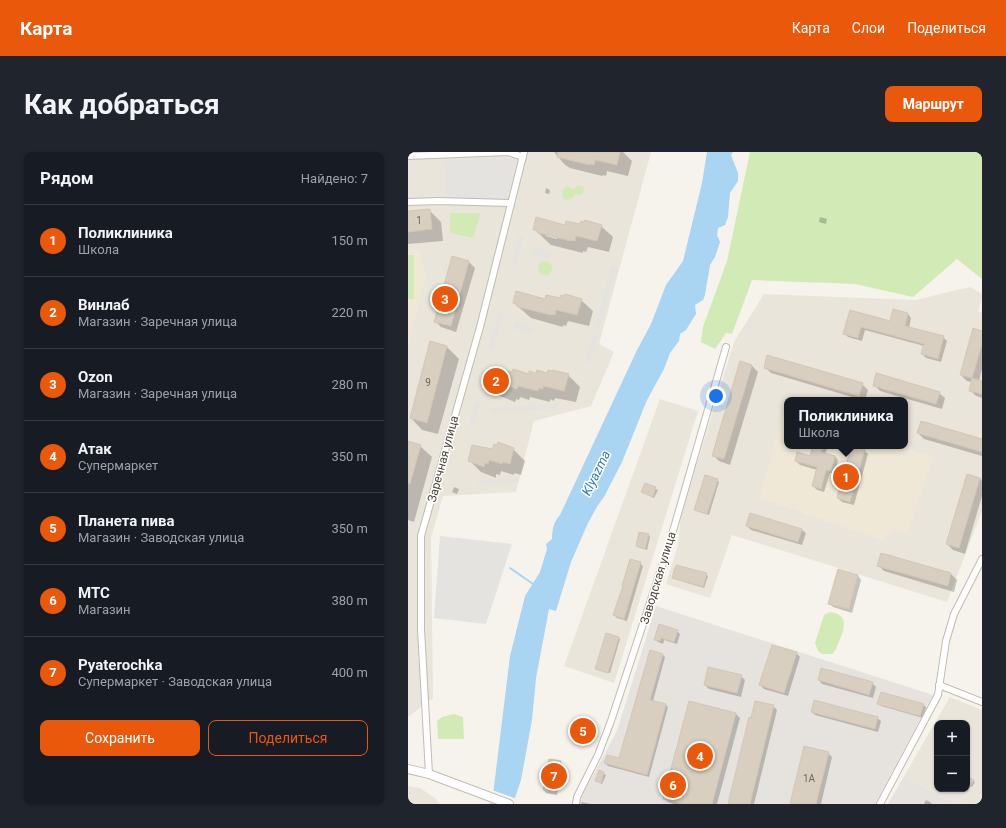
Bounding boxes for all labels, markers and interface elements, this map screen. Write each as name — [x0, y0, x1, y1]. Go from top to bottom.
text: Карта — [20, 17, 72, 40]
text: Карта — [792, 20, 830, 36]
text: Слои — [852, 20, 885, 36]
text: Поделиться — [907, 20, 986, 36]
button: Маршрут — [885, 86, 982, 122]
text: Как добраться — [24, 88, 220, 121]
text: Рядом — [40, 168, 94, 188]
text: Найдено: 7 — [301, 171, 368, 186]
house number: 1 — [416, 215, 422, 226]
text: Поликлиника — [78, 224, 173, 242]
text: 1 — [49, 233, 57, 248]
text: 150 m — [331, 233, 368, 248]
text: Школа — [78, 242, 119, 257]
pin: 3 — [432, 284, 458, 314]
text: Винлаб — [78, 296, 130, 314]
text: 2 — [49, 305, 57, 320]
text: 220 m — [331, 305, 368, 320]
text: Магазин · Заречная улица — [78, 314, 237, 329]
pin: 2 — [483, 366, 509, 396]
text: Ozon — [78, 368, 113, 386]
text: 3 — [49, 377, 57, 392]
text: 280 m — [331, 377, 368, 392]
house number: 9 — [425, 377, 431, 388]
text: Магазин · Заречная улица — [78, 386, 237, 401]
your location — [706, 386, 726, 406]
popup — [784, 397, 908, 449]
text: Поликлиника — [799, 407, 893, 425]
street label: Заречная улица — [425, 414, 461, 504]
text: Школа — [799, 425, 840, 440]
text: Атак — [78, 440, 112, 458]
water label: Klyazma — [579, 448, 613, 498]
text: 4 — [49, 449, 57, 464]
text: 350 m — [331, 449, 368, 464]
text: Супермаркет — [78, 458, 158, 473]
pin: 1 — [833, 462, 859, 492]
text: Планета пива — [78, 512, 174, 530]
text: 5 — [49, 521, 57, 536]
text: 350 m — [331, 521, 368, 536]
text: Магазин · Заводская улица — [78, 530, 244, 545]
street label: Заводская улица — [637, 530, 679, 626]
text: МТС — [78, 584, 110, 602]
text: 6 — [49, 593, 57, 608]
text: 380 m — [331, 593, 368, 608]
text: Магазин — [78, 602, 131, 617]
text: Pyaterochka — [78, 656, 162, 674]
text: 7 — [49, 665, 57, 680]
text: 400 m — [331, 665, 368, 680]
text: Супермаркет · Заводская улица — [78, 674, 272, 689]
pin: 5 — [570, 716, 596, 746]
button: Сохранить — [40, 720, 200, 756]
button: Поделиться — [208, 720, 368, 756]
map controls — [934, 720, 970, 792]
button: + — [934, 720, 970, 756]
pin: 4 — [687, 741, 713, 771]
button: − — [934, 756, 970, 792]
pin: 7 — [541, 761, 567, 791]
pin: 6 — [660, 770, 686, 800]
house number: 1А — [803, 773, 816, 784]

